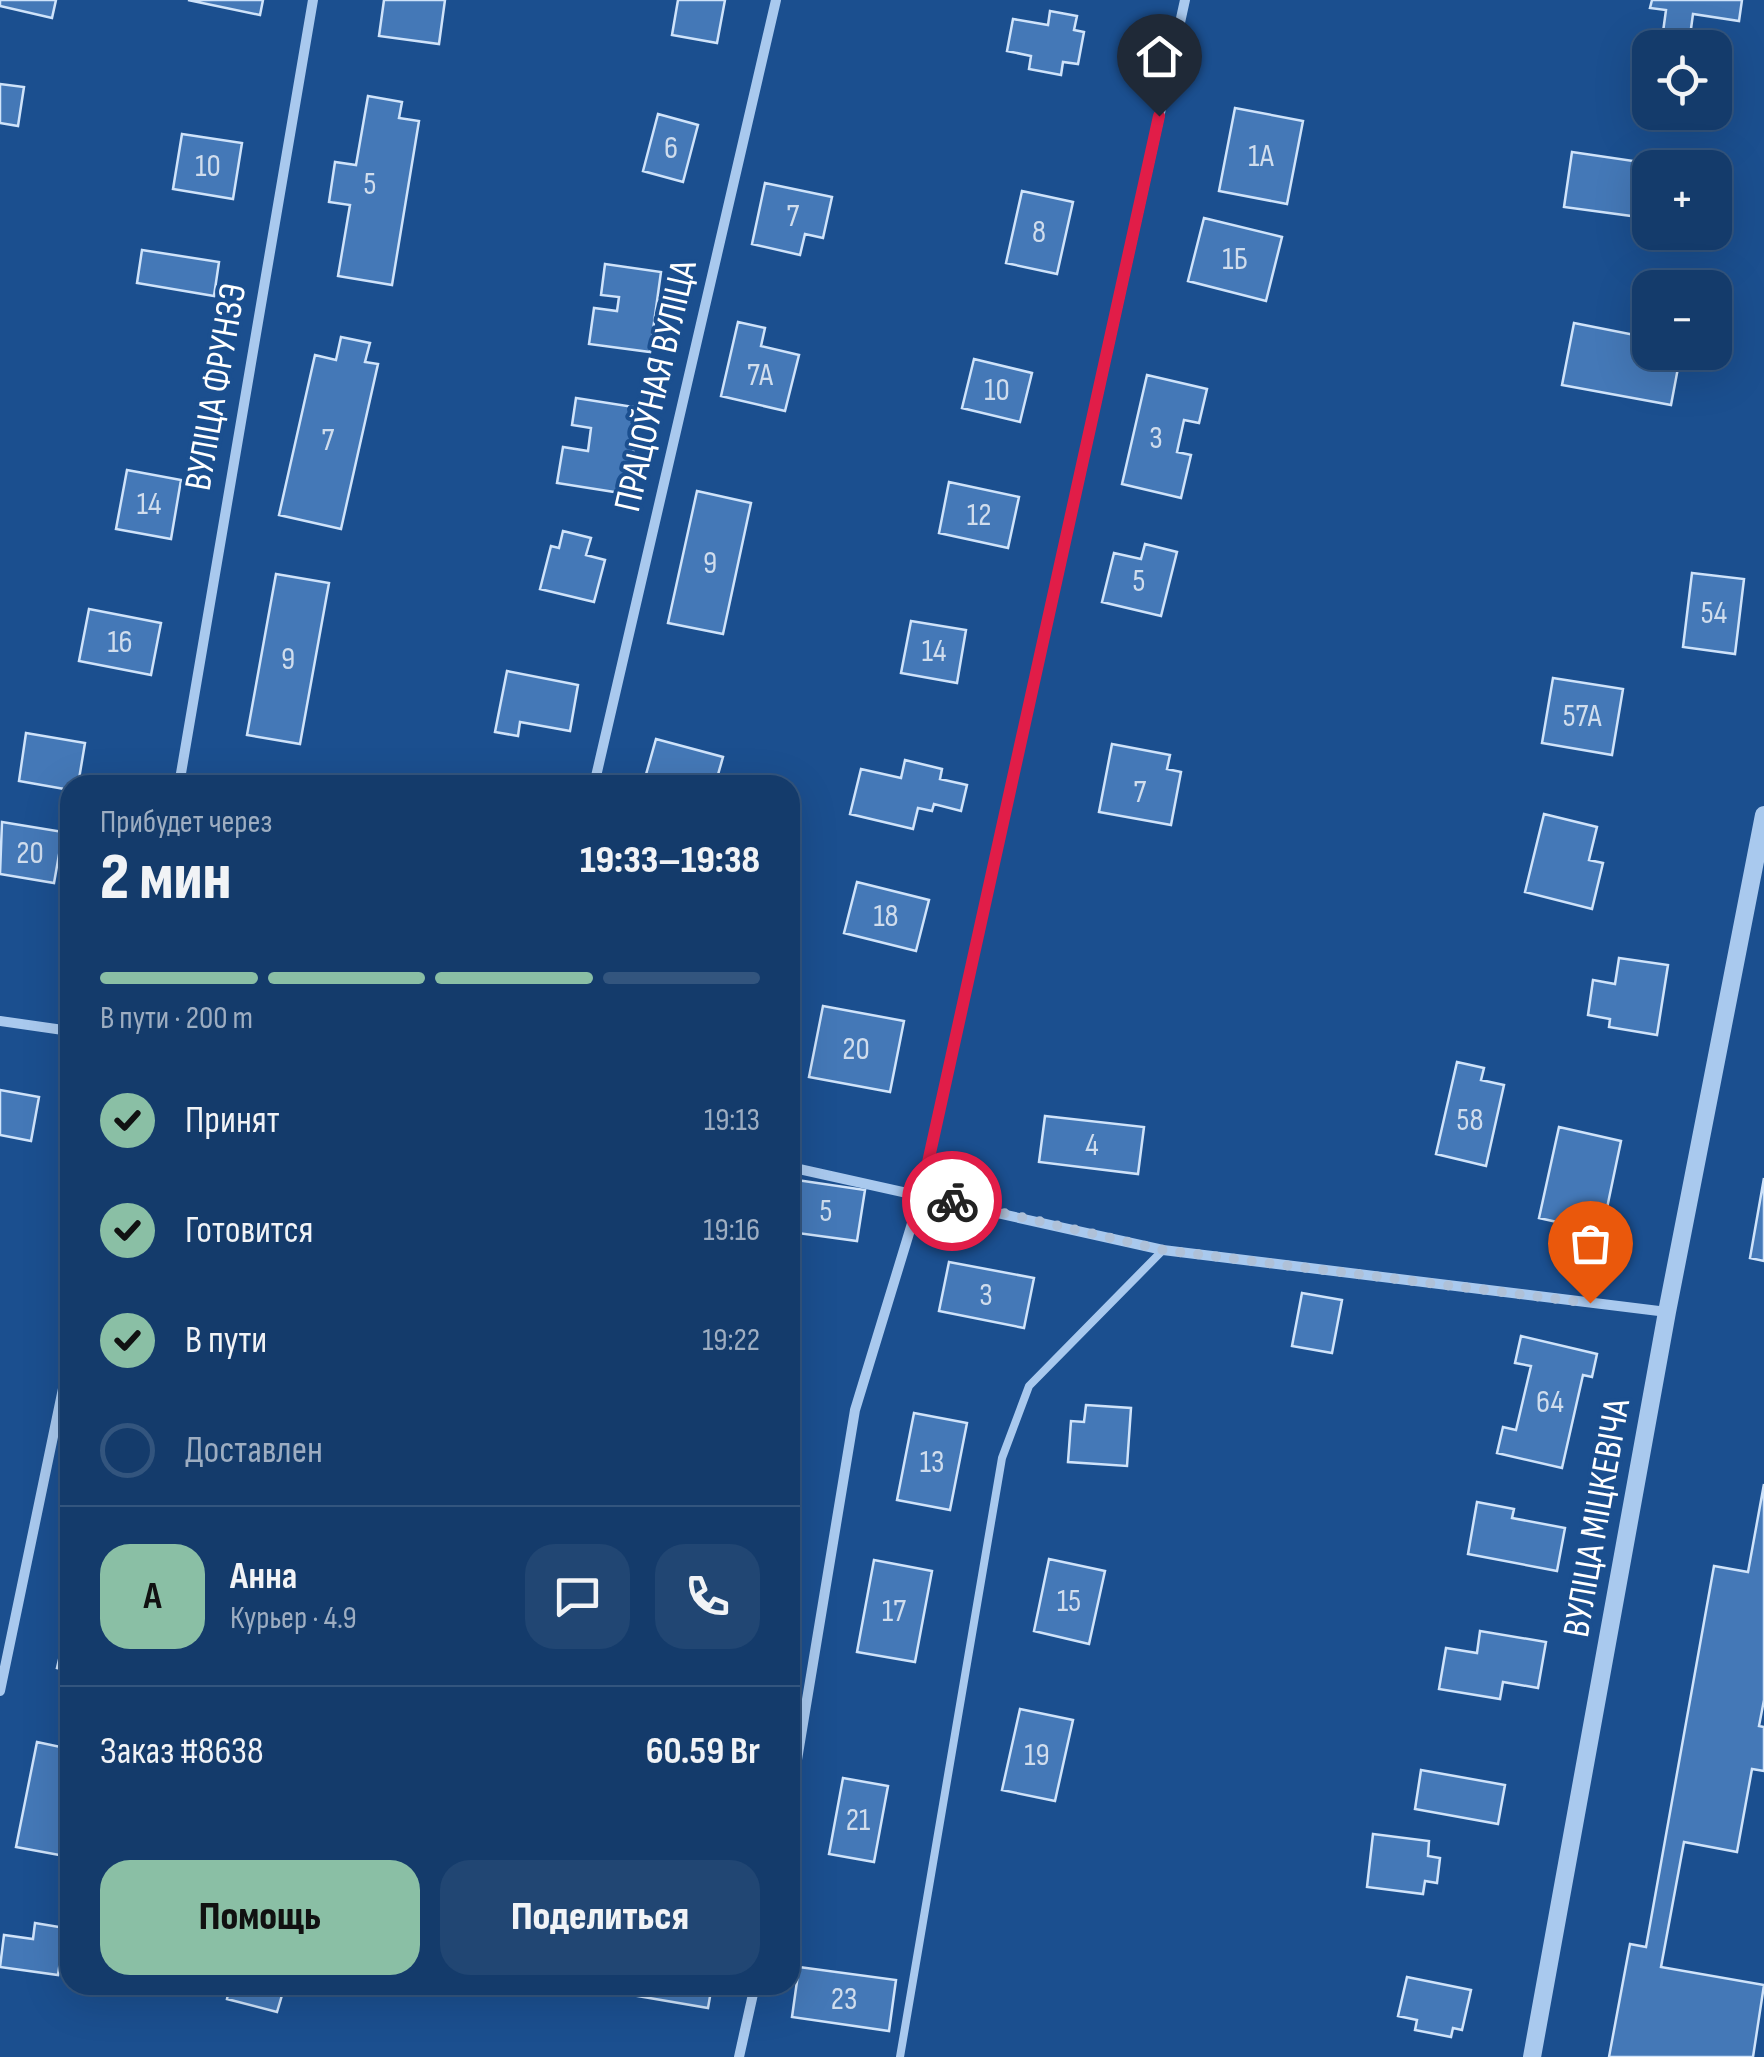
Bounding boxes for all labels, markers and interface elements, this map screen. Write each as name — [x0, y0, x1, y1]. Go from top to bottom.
pin — [1117, 14, 1202, 117]
icon: home — [1132, 29, 1187, 84]
map controls — [1632, 30, 1732, 370]
button: locate — [1632, 30, 1732, 130]
house number: 6 — [664, 129, 678, 168]
house number: 1А — [1248, 137, 1274, 176]
house number: 10 — [195, 147, 221, 186]
button: + — [1632, 150, 1732, 250]
house number: 5 — [364, 165, 376, 204]
house number: 7 — [787, 197, 800, 236]
house number: 8 — [1032, 213, 1046, 252]
house number: 1Б — [1222, 240, 1248, 279]
street label: ПРАЦОЎНАЯ ВУЛІЦА — [605, 255, 707, 516]
button: − — [1632, 270, 1732, 370]
street label: ВУЛІЦА ФРУНЗЭ — [176, 280, 256, 494]
house number: 7А — [747, 356, 773, 395]
house number: 10 — [984, 371, 1010, 410]
house number: 3 — [1149, 419, 1163, 458]
house number: 7 — [322, 421, 335, 460]
house number: 14 — [137, 485, 161, 524]
house number: 12 — [967, 496, 991, 535]
house number: 9 — [703, 544, 717, 583]
house number: 5 — [1133, 562, 1145, 601]
house number: 54 — [1701, 594, 1727, 633]
house number: 16 — [107, 623, 133, 662]
house number: 14 — [922, 632, 946, 671]
house number: 9 — [281, 640, 295, 679]
house number: 57А — [1563, 697, 1602, 736]
house number: 7 — [1134, 773, 1147, 812]
text: Прибудет через — [100, 803, 272, 842]
house number: 20 — [16, 834, 44, 873]
text: 19:33–19:38 — [580, 838, 760, 883]
text: 2 мин — [100, 840, 232, 918]
house number: 18 — [873, 897, 899, 936]
text: В пути · 200 m — [100, 999, 253, 1038]
house number: 20 — [842, 1030, 870, 1069]
icon: check — [100, 1093, 155, 1148]
text: Принят — [185, 1098, 280, 1143]
text: 19:13 — [704, 1101, 760, 1140]
house number: 58 — [1457, 1101, 1483, 1140]
house number: 4 — [1085, 1126, 1099, 1165]
courier — [902, 1151, 1002, 1251]
icon: bike — [925, 1174, 980, 1229]
house number: 5 — [820, 1192, 832, 1231]
pin — [1548, 1201, 1633, 1304]
icon: check — [100, 1203, 155, 1258]
text: Готовится — [185, 1208, 314, 1253]
text: 19:16 — [703, 1211, 760, 1250]
icon: bag — [1563, 1216, 1618, 1271]
house number: 3 — [979, 1276, 993, 1315]
icon: check — [100, 1313, 155, 1368]
text: В пути — [185, 1318, 267, 1363]
text: 19:22 — [702, 1321, 760, 1360]
house number: 64 — [1536, 1383, 1564, 1422]
street label: ВУЛІЦА МІЦКЕВІЧА — [1554, 1395, 1640, 1641]
text: Доставлен — [185, 1428, 323, 1473]
house number: 13 — [920, 1443, 944, 1482]
button: chat — [525, 1544, 630, 1649]
button: phone — [655, 1544, 760, 1649]
text: Анна — [230, 1554, 297, 1599]
text: А — [143, 1574, 162, 1619]
house number: 15 — [1057, 1582, 1081, 1621]
house number: 17 — [882, 1592, 906, 1631]
text: Курьер · 4.9 — [230, 1599, 357, 1638]
text: Заказ #8638 — [100, 1729, 264, 1774]
text: 60.59 Br — [646, 1729, 760, 1774]
house number: 19 — [1024, 1736, 1050, 1775]
house number: 21 — [846, 1801, 870, 1840]
button: Помощь — [100, 1860, 420, 1975]
button: Поделиться — [440, 1860, 760, 1975]
house number: 23 — [831, 1980, 857, 2019]

